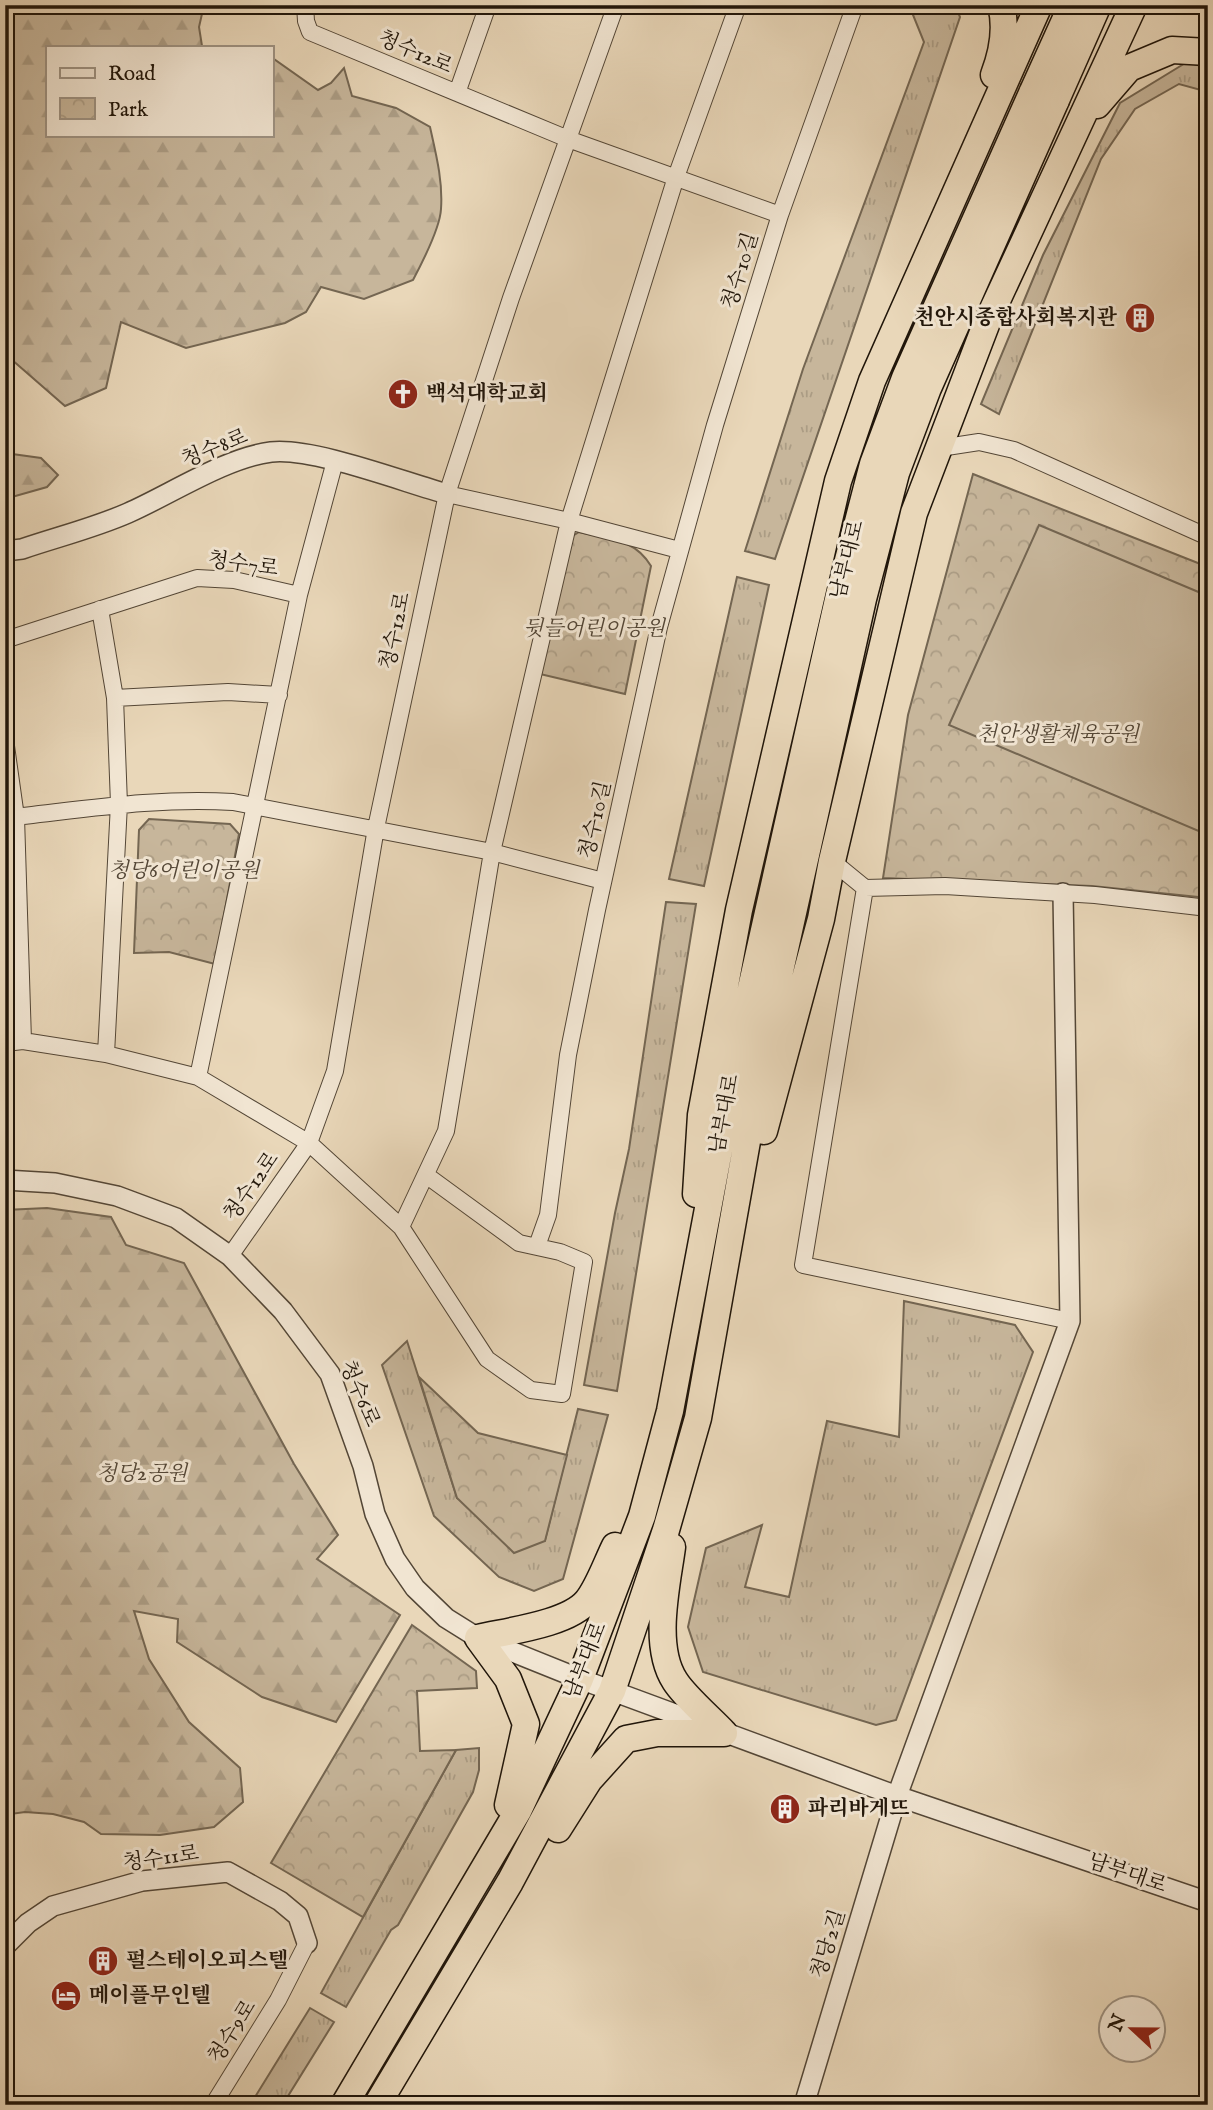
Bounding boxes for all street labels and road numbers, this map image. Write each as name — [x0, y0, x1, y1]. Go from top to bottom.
street label: 청수12로 — [374, 25, 456, 81]
street label: 청수10길 — [717, 229, 765, 313]
street label: 청수8로 — [178, 424, 252, 474]
street label: 남부대로 — [825, 517, 871, 603]
street label: 청수7로 — [206, 547, 280, 583]
street label: 청수12로 — [375, 590, 417, 672]
street label: 청수10길 — [574, 779, 618, 861]
street label: 남부대로 — [704, 1072, 746, 1156]
street label: 청수12로 — [218, 1147, 286, 1227]
street label: 청수6로 — [333, 1357, 385, 1431]
street label: 남부대로 — [558, 1618, 614, 1704]
street label: 청수11로 — [121, 1840, 201, 1878]
street label: 남부대로 — [1084, 1848, 1170, 1900]
street label: 청당2길 — [806, 1906, 852, 1982]
street label: 청수9로 — [203, 1995, 263, 2069]

